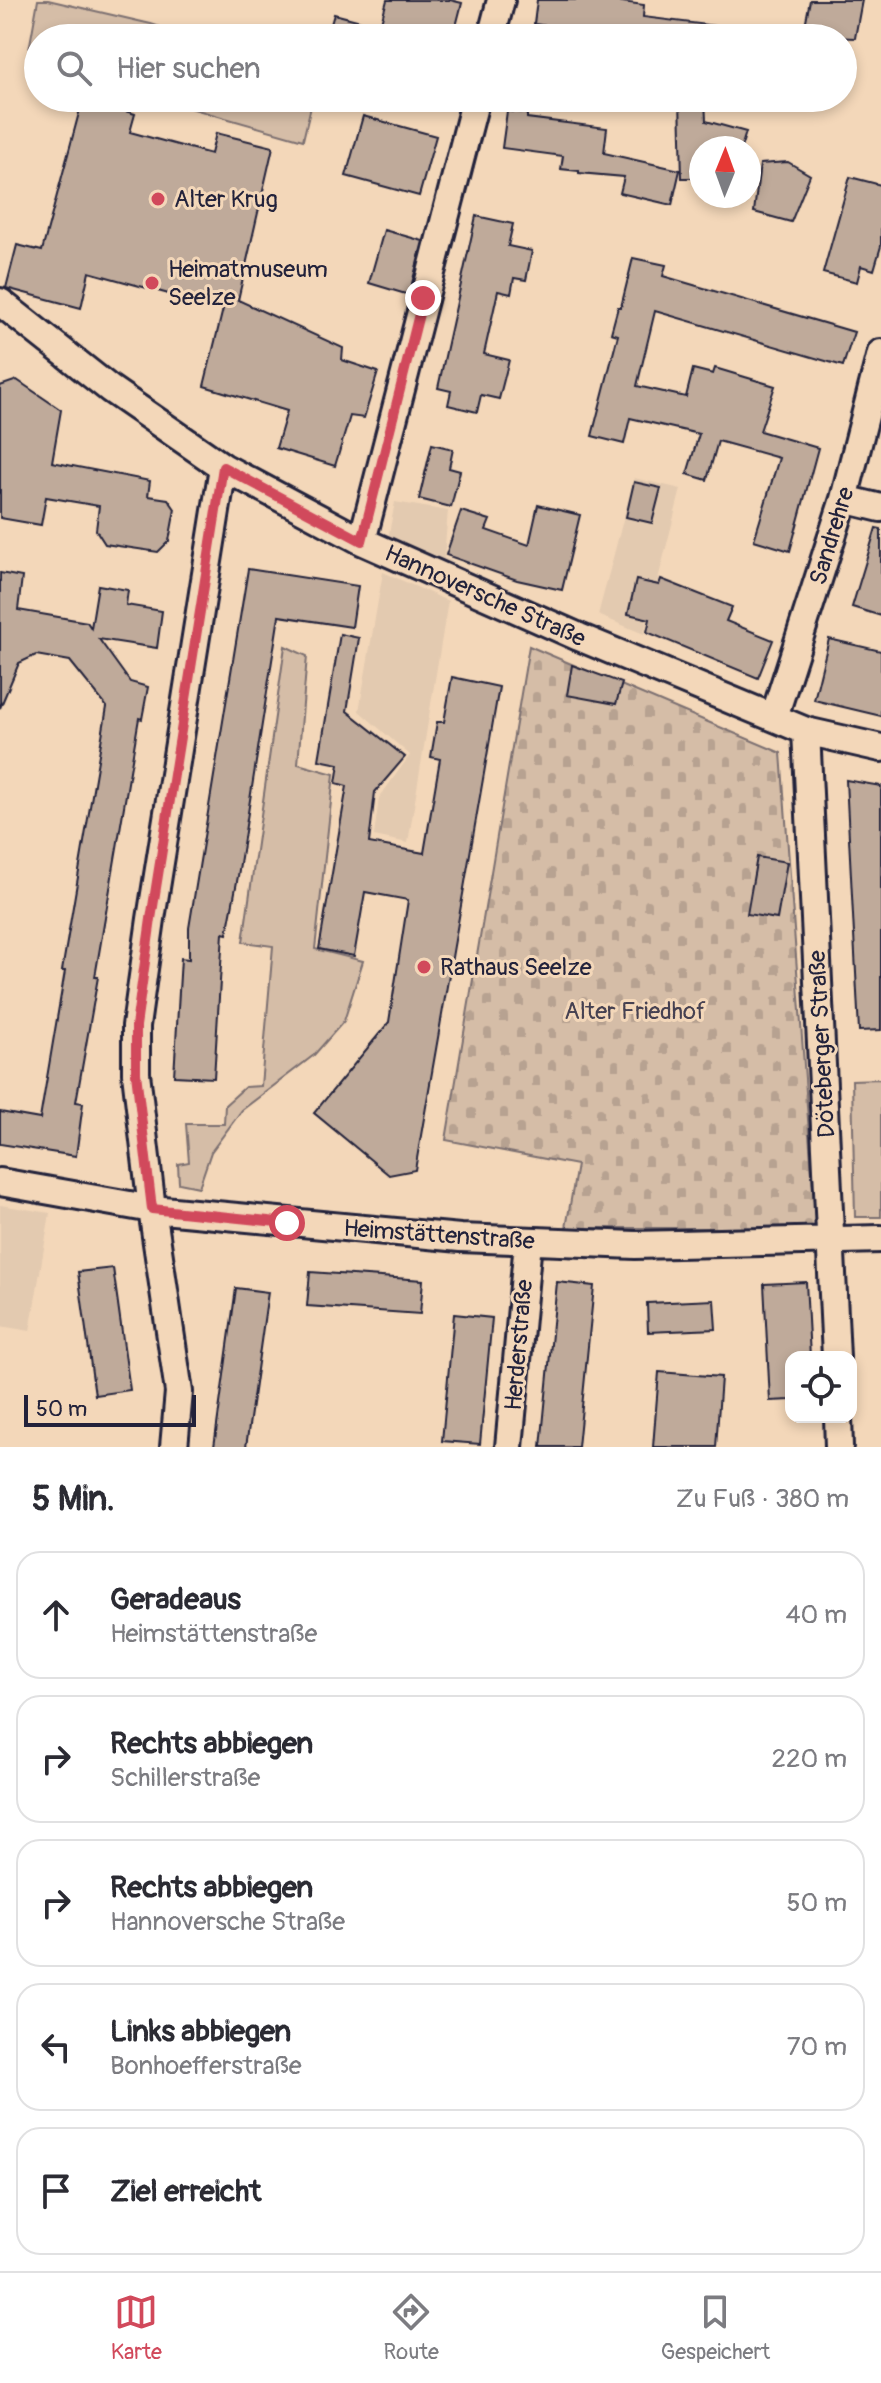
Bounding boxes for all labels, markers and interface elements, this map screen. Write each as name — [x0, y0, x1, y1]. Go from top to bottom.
search box — [24, 24, 857, 112]
icon: search — [52, 46, 96, 90]
text: Hier suchen — [116, 50, 261, 87]
north arrow — [689, 136, 761, 208]
place label: Alter Krug — [174, 185, 278, 214]
marker: Alter Krug — [149, 190, 167, 208]
place label: Heimatmuseum Seelze — [168, 255, 328, 312]
marker: Heimatmuseum Seelze — [143, 274, 161, 292]
route end — [405, 280, 441, 316]
street label: Sandrehre — [803, 483, 861, 588]
street label: Hannoversche Straße — [380, 539, 590, 653]
street label: Döteberger Straße — [803, 949, 841, 1139]
place label: Rathaus Seelze — [440, 953, 592, 982]
marker: Rathaus Seelze — [415, 958, 433, 976]
park label: Alter Friedhof — [564, 997, 706, 1026]
route start — [269, 1205, 305, 1241]
street label: Heimstättenstraße — [343, 1214, 536, 1256]
street label: Herderstraße — [499, 1278, 539, 1412]
map controls — [785, 1351, 857, 1423]
button: locate — [785, 1351, 857, 1423]
scale bar — [24, 1391, 196, 1427]
text: 50 m — [36, 1395, 87, 1423]
text: 5 Min. — [32, 1478, 115, 1521]
text: Zu Fuß · 380 m — [676, 1483, 849, 1515]
text: Geradeaus — [110, 1581, 241, 1618]
icon: ahead — [34, 1593, 78, 1637]
text: 40 m — [785, 1599, 847, 1631]
text: Heimstättenstraße — [110, 1618, 317, 1650]
text: Rechts abbiegen — [110, 1725, 313, 1762]
icon: right — [34, 1737, 78, 1781]
text: 220 m — [771, 1743, 847, 1775]
text: Schillerstraße — [110, 1762, 260, 1794]
text: Rechts abbiegen — [110, 1869, 313, 1906]
icon: right — [34, 1881, 78, 1925]
text: 50 m — [786, 1887, 847, 1919]
text: Hannoversche Straße — [110, 1906, 345, 1938]
text: Links abbiegen — [110, 2013, 291, 2050]
icon: left — [34, 2025, 78, 2069]
text: 70 m — [787, 2031, 847, 2063]
text: Bonhoefferstraße — [110, 2050, 302, 2082]
icon: arrive — [34, 2169, 78, 2213]
text: Ziel erreicht — [110, 2173, 261, 2210]
tab: Karte — [111, 2290, 162, 2366]
tab: Route — [384, 2290, 439, 2366]
tab: Gespeichert — [661, 2290, 770, 2366]

